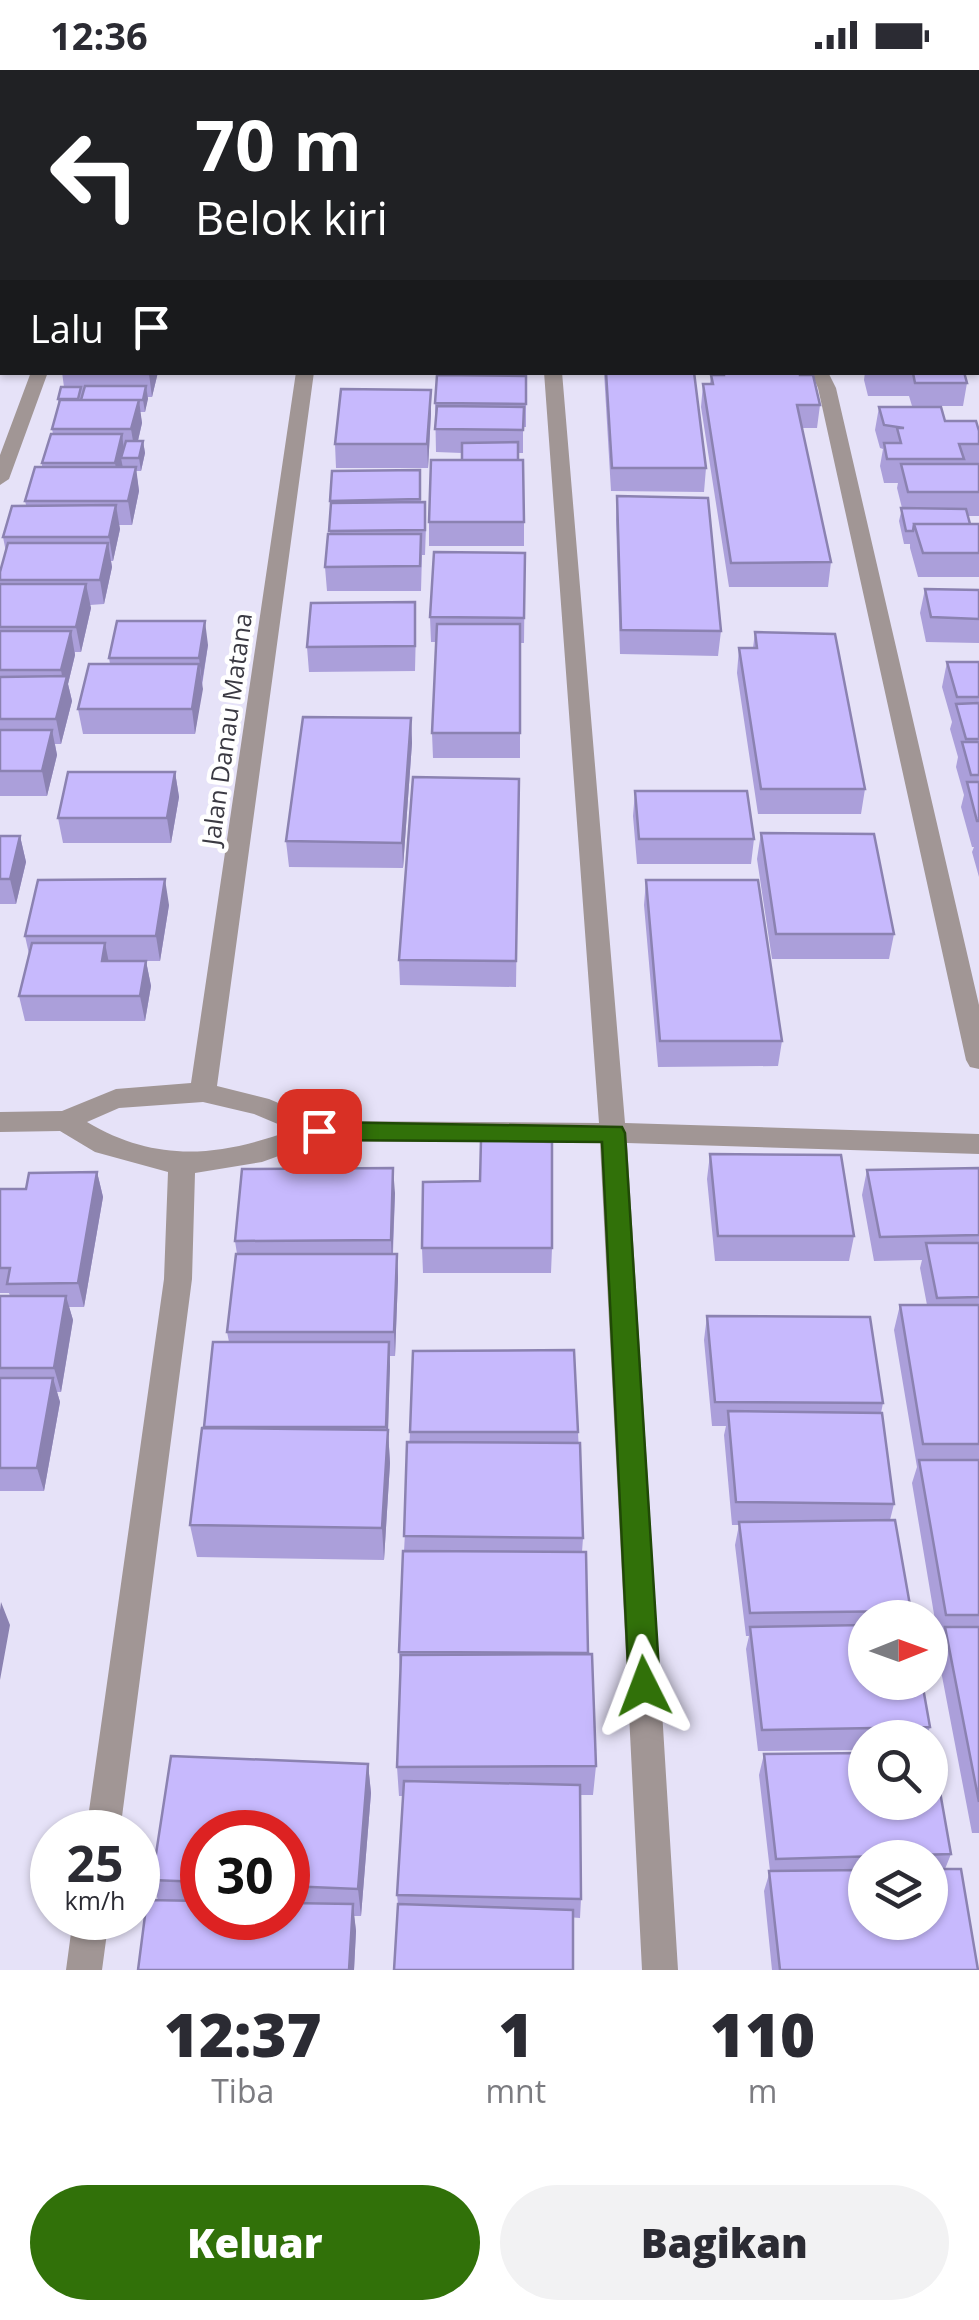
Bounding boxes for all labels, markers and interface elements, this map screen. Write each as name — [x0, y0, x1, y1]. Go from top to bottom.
text: 12:36 — [50, 9, 148, 61]
text: 70 m — [195, 96, 362, 192]
icon: left — [30, 110, 160, 240]
text: Belok kiri — [195, 187, 388, 248]
icon: arrive — [124, 300, 179, 355]
text: Lalu — [30, 302, 104, 354]
street label: Jalan Danau Matana — [193, 611, 259, 849]
pin — [277, 1089, 362, 1174]
icon: arrive — [292, 1104, 347, 1159]
north arrow — [848, 1600, 948, 1700]
map controls — [848, 1600, 948, 1940]
position arrow — [592, 1634, 696, 1738]
button: search — [848, 1720, 948, 1820]
speed limit sign: 30 — [180, 1810, 310, 1940]
text: 25 — [66, 1829, 124, 1897]
button: layers — [848, 1840, 948, 1940]
text: km/h — [65, 1883, 125, 1917]
text: 12:37 — [164, 1993, 322, 2075]
text: 1 — [498, 1993, 533, 2075]
text: 110 — [710, 1993, 815, 2075]
text: Tiba — [211, 2069, 274, 2112]
text: mnt — [485, 2069, 546, 2112]
text: m — [748, 2069, 777, 2112]
button: Keluar — [30, 2185, 480, 2300]
button: Bagikan — [500, 2185, 949, 2300]

